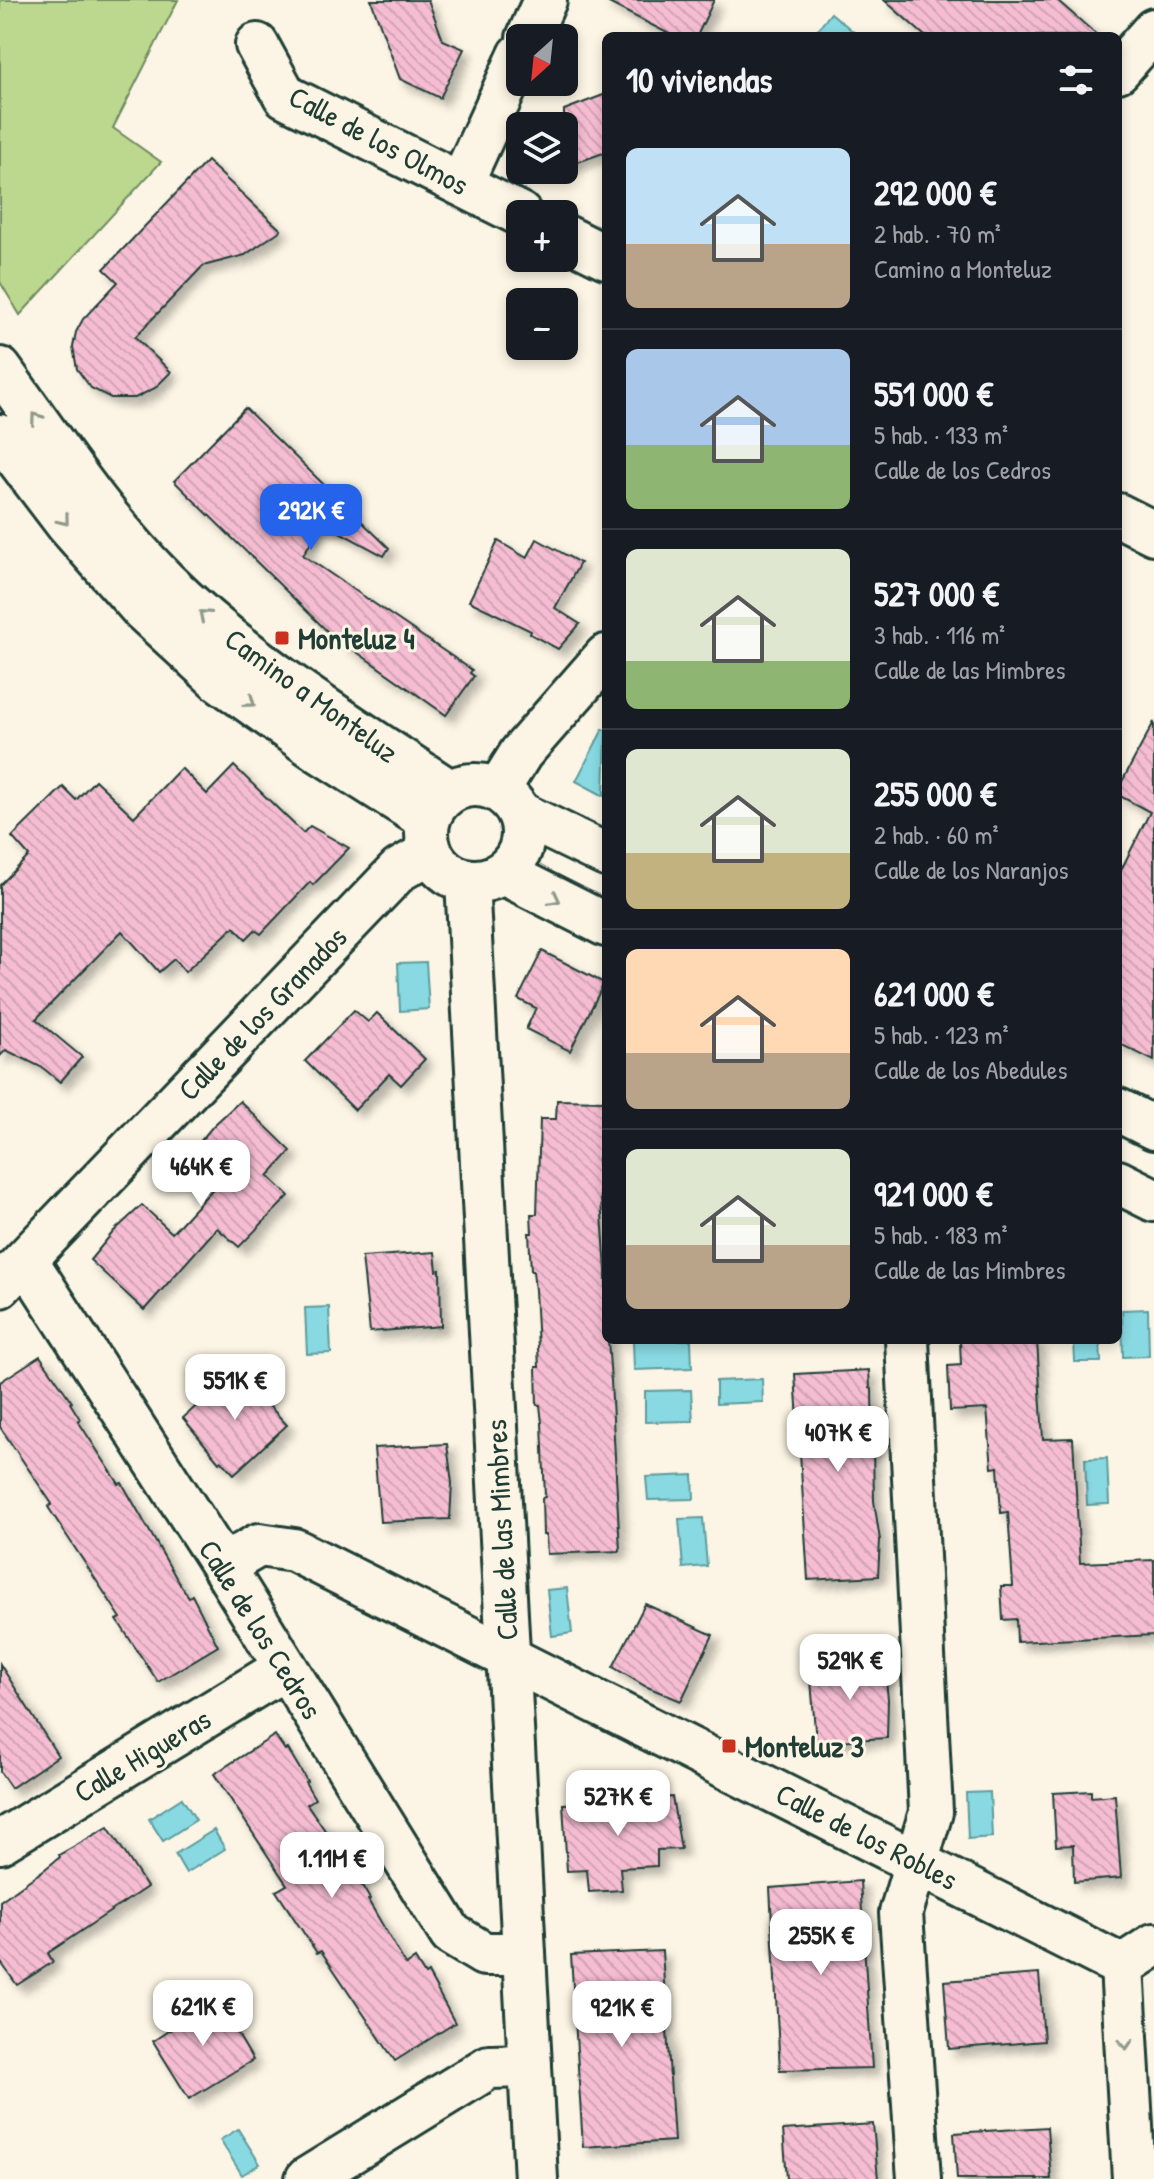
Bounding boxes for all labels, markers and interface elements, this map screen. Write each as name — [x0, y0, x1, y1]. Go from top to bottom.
north arrow — [506, 24, 578, 96]
map controls — [506, 24, 578, 360]
text: 10 viviendas — [626, 57, 772, 103]
icon: filters — [1054, 58, 1098, 102]
street label: Calle de los Olmos — [282, 76, 476, 204]
button: layers — [506, 112, 578, 184]
text: 292 000 € — [874, 170, 996, 216]
icon: home — [690, 180, 786, 276]
button: + — [506, 200, 578, 272]
text: 2 hab. · 70 m² — [874, 216, 1001, 251]
text: Camino a Monteluz — [874, 251, 1052, 286]
button: − — [506, 288, 578, 360]
text: 551 000 € — [874, 371, 993, 417]
icon: home — [690, 381, 786, 477]
one-way arrow — [31, 413, 45, 427]
text: 5 hab. · 133 m² — [874, 417, 1008, 452]
text: Calle de los Cedros — [874, 452, 1051, 487]
pin: 292K € — [246, 484, 376, 552]
text: 292K € — [278, 492, 344, 527]
one-way arrow — [55, 511, 69, 526]
text: 527 000 € — [874, 571, 999, 617]
icon: home — [690, 581, 786, 677]
one-way arrow — [199, 610, 214, 625]
text: 3 hab. · 116 m² — [874, 617, 1005, 652]
place label: Monteluz 4 — [298, 618, 415, 658]
street label: Camino a Monteluz — [217, 619, 407, 772]
marker: Monteluz 4 — [273, 629, 291, 647]
text: Calle de las Mimbres — [874, 652, 1066, 687]
one-way arrow — [241, 692, 255, 706]
text: 255 000 € — [874, 771, 996, 817]
icon: home — [690, 781, 786, 877]
text: 2 hab. · 60 m² — [874, 817, 998, 852]
text: Calle de los Naranjos — [874, 852, 1068, 887]
one-way arrow — [546, 889, 561, 905]
street label: Calle de los Granados — [169, 917, 355, 1109]
text: 621 000 € — [874, 971, 994, 1017]
icon: home — [690, 981, 786, 1077]
text: 5 hab. · 123 m² — [874, 1017, 1008, 1052]
text: Calle de los Abedules — [874, 1052, 1067, 1087]
pin: 464K € — [136, 1140, 266, 1208]
text: 464K € — [170, 1148, 232, 1183]
text: 921 000 € — [874, 1171, 992, 1217]
icon: home — [690, 1181, 786, 1277]
text: 5 hab. · 183 m² — [874, 1217, 1008, 1252]
text: Calle de las Mimbres — [874, 1252, 1066, 1287]
pin: 551K € — [170, 1354, 300, 1422]
text: 551K € — [203, 1362, 267, 1397]
pin: 407K € — [773, 1406, 903, 1474]
text: 407K € — [805, 1414, 871, 1449]
street label: Calle de las Mimbres — [475, 1419, 527, 1641]
street label: Calle de los Cedros — [190, 1532, 332, 1726]
pin: 529K € — [785, 1634, 915, 1702]
text: 529K € — [818, 1642, 882, 1677]
street label: Calle Higueras — [66, 1698, 218, 1812]
place label: Monteluz 3 — [745, 1726, 864, 1766]
marker: Monteluz 3 — [720, 1737, 738, 1755]
pin: 527K € — [553, 1770, 683, 1838]
street label: Calle de los Robles — [769, 1773, 965, 1899]
text: 527K € — [584, 1778, 652, 1813]
pin: 1.11M € — [258, 1832, 406, 1900]
text: 1.11M € — [298, 1840, 366, 1875]
pin: 255K € — [756, 1909, 886, 1977]
text: 255K € — [788, 1917, 854, 1952]
pin: 621K € — [138, 1980, 268, 2048]
pin: 921K € — [557, 1981, 687, 2049]
text: 621K € — [171, 1988, 235, 2023]
text: 921K € — [590, 1989, 654, 2024]
one-way arrow — [1117, 2038, 1134, 2051]

